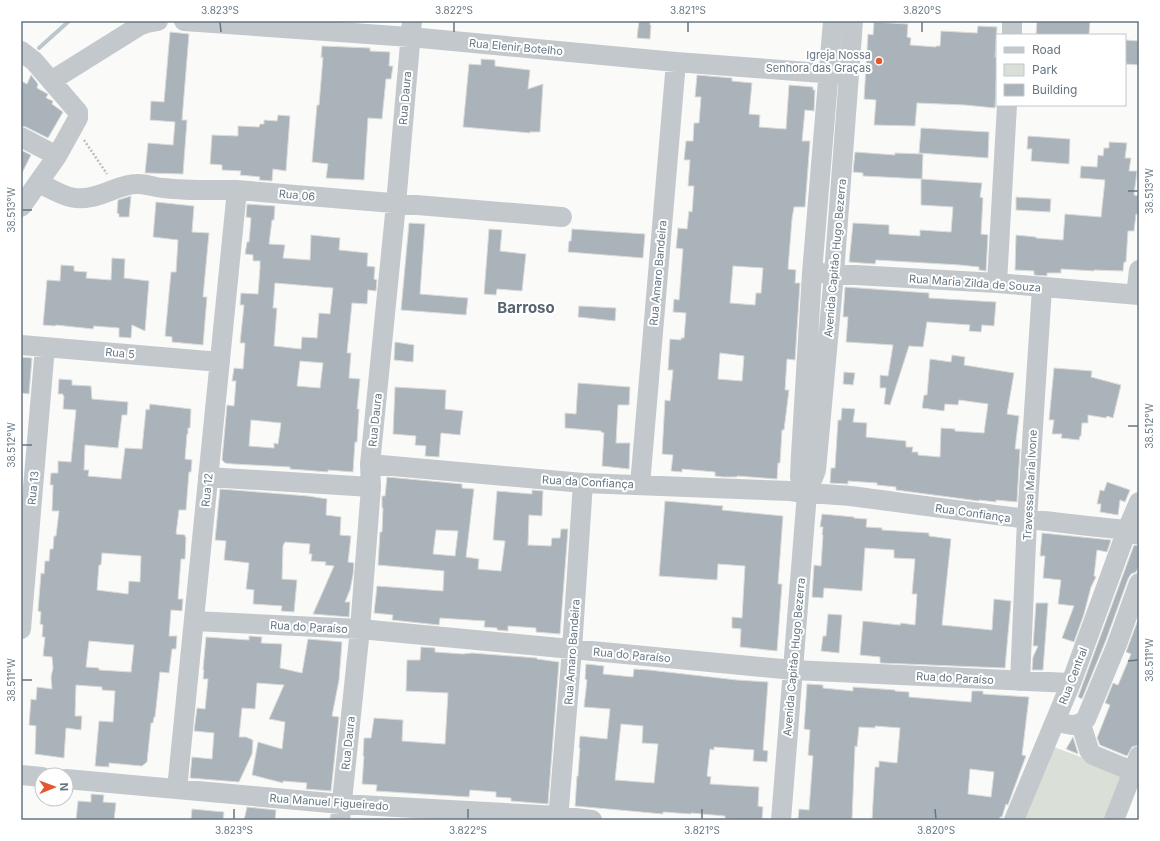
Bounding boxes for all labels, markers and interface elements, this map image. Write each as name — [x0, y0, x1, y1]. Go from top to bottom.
text: 3.823°S — [201, 4, 239, 16]
text: 3.822°S — [435, 4, 473, 16]
text: 3.821°S — [670, 4, 706, 16]
text: 3.820°S — [903, 4, 941, 16]
legend — [996, 34, 1126, 106]
street label: Rua Elenir Botelho — [468, 36, 564, 58]
text: Road — [1032, 42, 1061, 57]
place label: Igreja Nossa Senhora das Graças — [766, 48, 871, 75]
marker: Igreja Nossa Senhora das Graças — [874, 56, 884, 66]
text: Park — [1032, 62, 1058, 77]
street label: Rua Daura — [396, 71, 414, 125]
text: Building — [1032, 82, 1077, 97]
text: 38.513°W — [1143, 168, 1155, 214]
street label: Avenida Capitão Hugo Bezerra — [821, 178, 849, 338]
street label: Rua 06 — [278, 186, 316, 204]
text: 38.513°W — [5, 187, 17, 233]
street label: Rua Amaro Bandeira — [646, 220, 670, 326]
street label: Rua Maria Zilda de Souza — [909, 271, 1041, 295]
district label: Barroso — [497, 298, 555, 317]
street label: Rua 5 — [105, 345, 136, 361]
street label: Rua Daura — [365, 393, 385, 447]
text: 38.512°W — [1143, 403, 1155, 449]
text: 38.512°W — [5, 422, 17, 468]
street label: Travessa Maria Ivone — [1020, 429, 1040, 541]
street label: Rua 13 — [25, 470, 41, 506]
street label: Rua 12 — [198, 472, 216, 508]
street label: Rua da Confiança — [542, 473, 634, 491]
street label: Rua Confiança — [934, 501, 1012, 525]
street label: Avenida Capitão Hugo Bezerra — [780, 577, 808, 737]
street label: Rua Amaro Bandeira — [561, 599, 583, 705]
street label: Rua do Paraíso — [270, 618, 349, 636]
text: 38.511°W — [1143, 638, 1155, 682]
street label: Rua do Paraíso — [593, 645, 672, 665]
street label: Rua Central — [1056, 645, 1090, 707]
text: 38.511°W — [5, 658, 17, 702]
street label: Rua do Paraíso — [916, 669, 995, 687]
street label: Rua Daura — [338, 716, 358, 770]
north arrow — [34, 767, 74, 807]
text: N — [57, 783, 71, 791]
street label: Rua Manuel Figueiredo — [269, 791, 389, 813]
text: 3.823°S — [215, 824, 253, 836]
text: 3.822°S — [449, 824, 487, 836]
text: 3.821°S — [684, 824, 720, 836]
text: 3.820°S — [917, 824, 955, 836]

